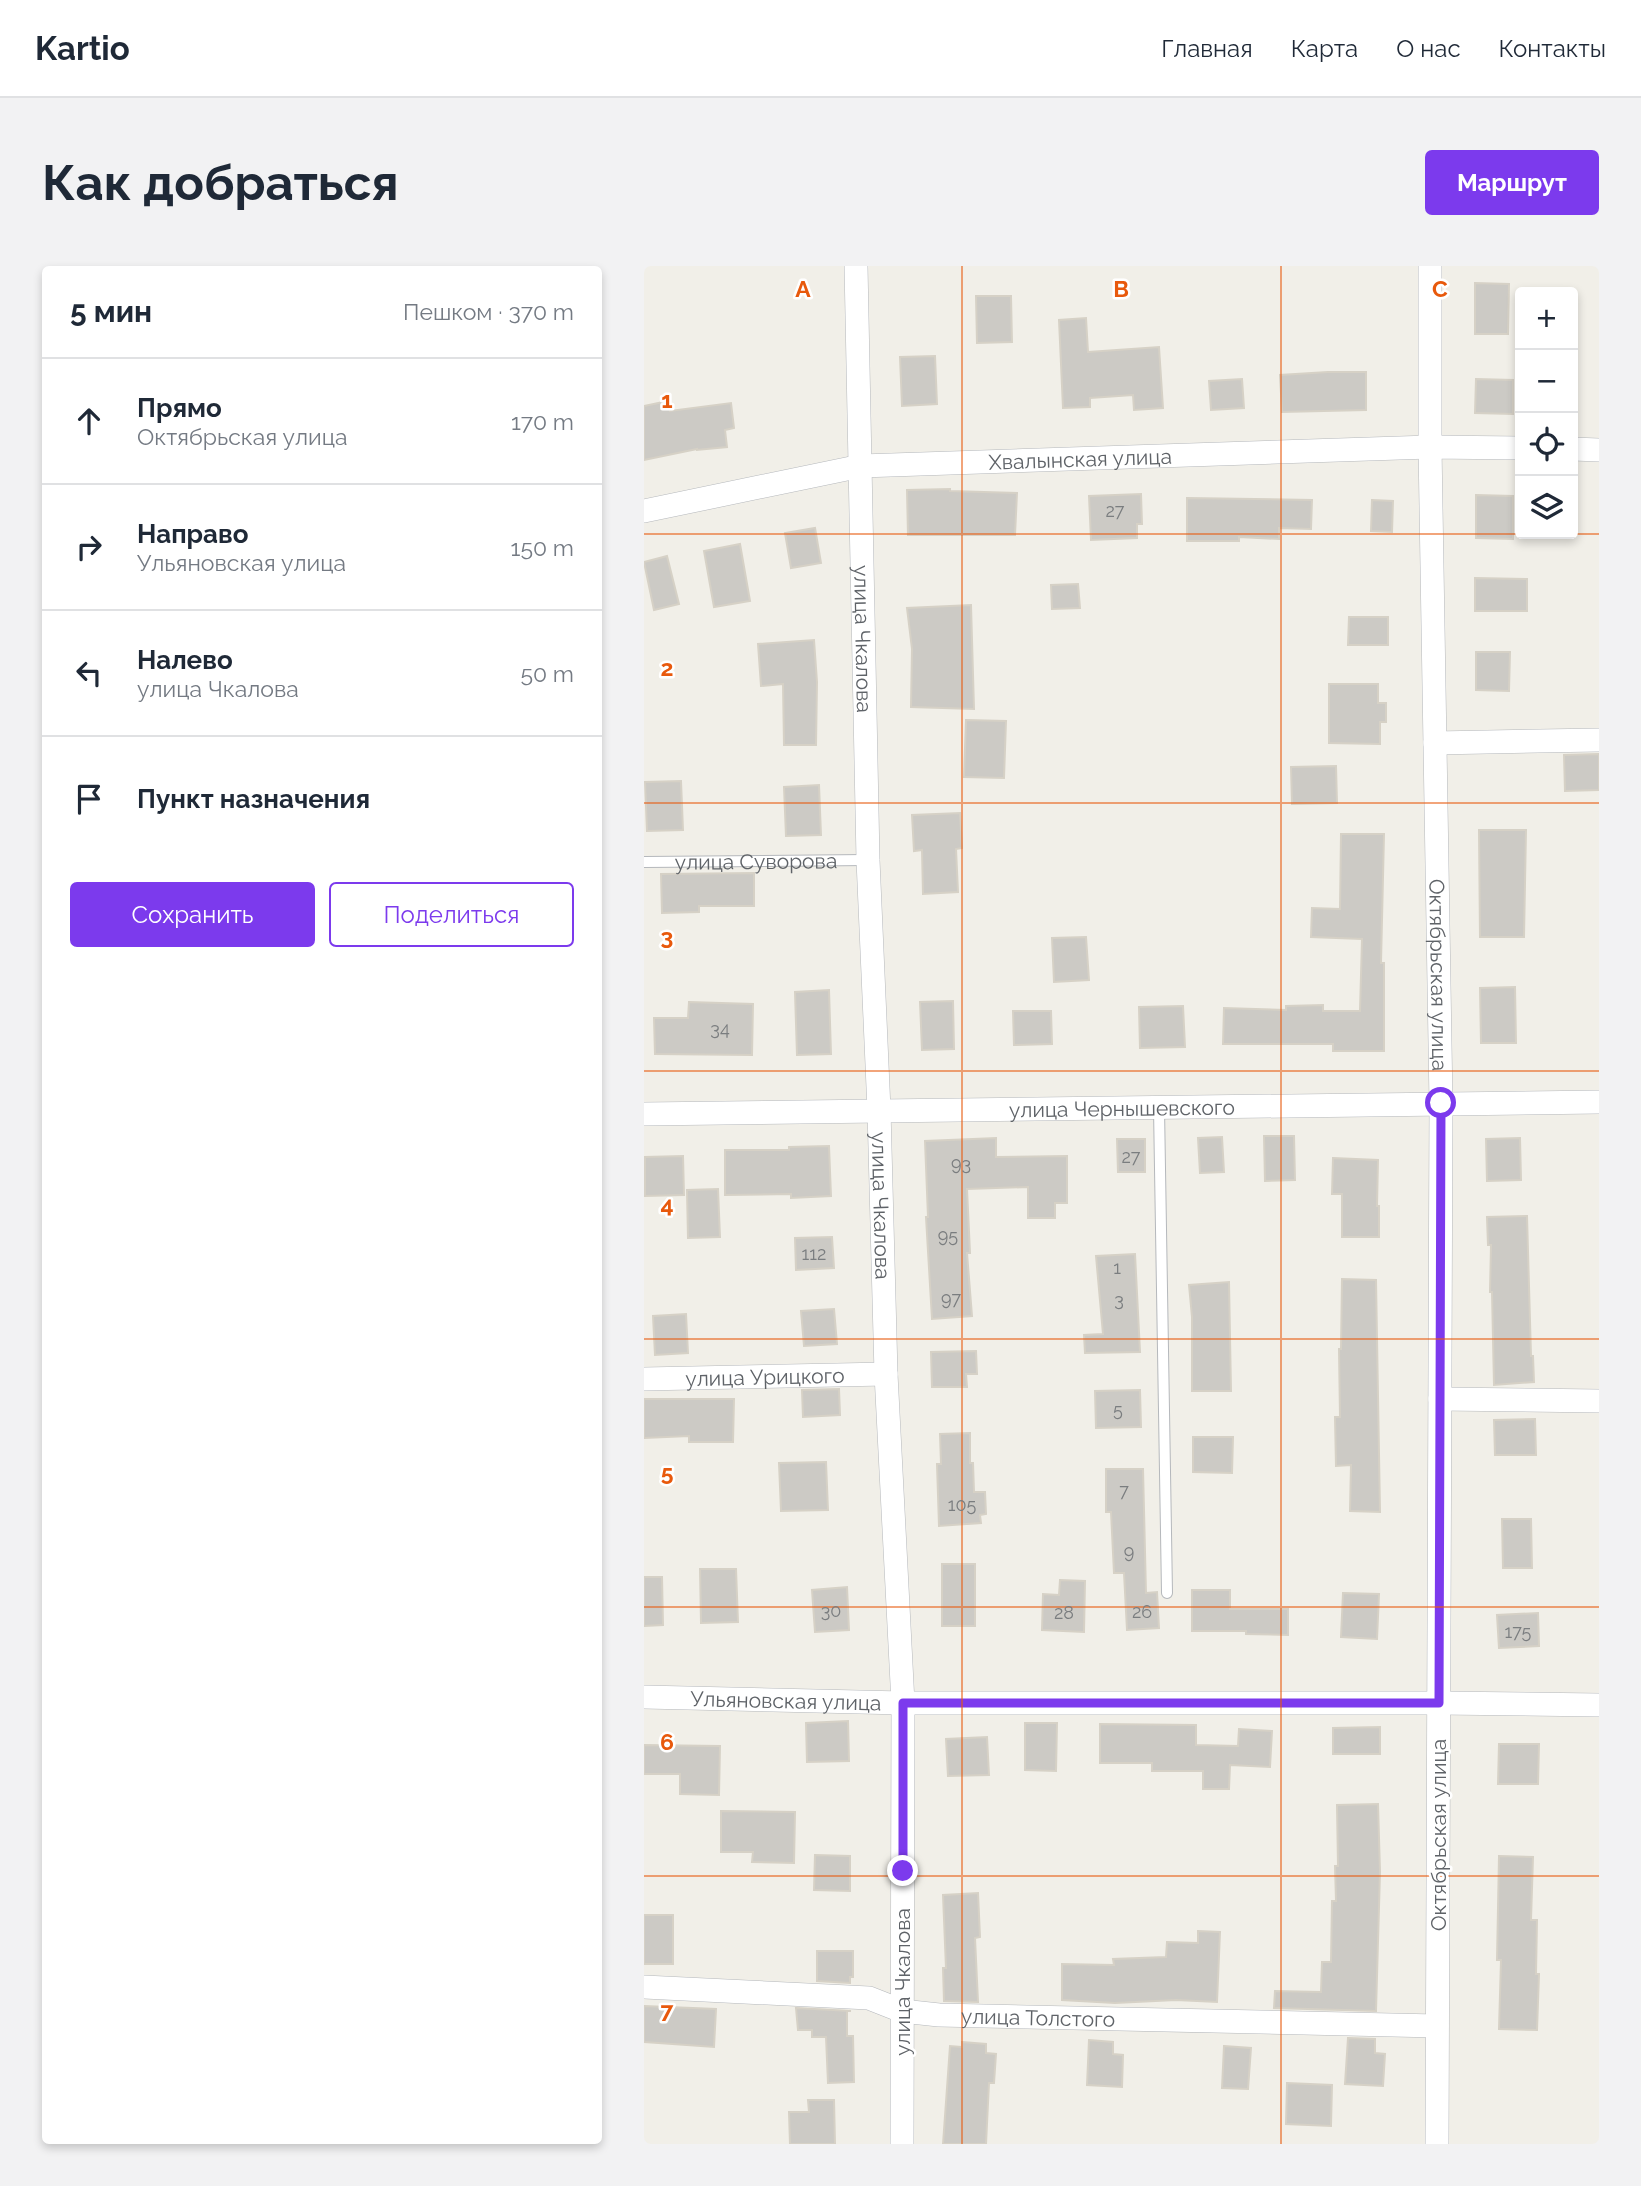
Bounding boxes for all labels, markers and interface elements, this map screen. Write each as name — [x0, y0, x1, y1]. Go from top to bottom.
text: Kartio — [35, 29, 130, 68]
text: Главная — [1161, 34, 1253, 63]
text: Карта — [1291, 34, 1358, 63]
text: О нас — [1396, 34, 1461, 63]
text: Контакты — [1499, 34, 1606, 63]
button: Маршрут — [1425, 150, 1599, 215]
text: Как добраться — [42, 154, 399, 211]
text: A — [795, 275, 811, 302]
text: B — [1113, 275, 1129, 302]
text: C — [1432, 275, 1448, 302]
map controls — [1515, 287, 1578, 539]
button: + — [1515, 287, 1578, 350]
text: 5 мин — [70, 294, 152, 329]
text: Пешком · 370 m — [403, 298, 574, 325]
button: − — [1515, 350, 1578, 413]
text: 1 — [661, 386, 673, 413]
text: Прямо — [137, 393, 222, 423]
icon: ahead — [70, 402, 108, 440]
text: 170 m — [511, 408, 574, 435]
button: locate — [1515, 413, 1578, 476]
text: Октябрьская улица — [137, 423, 348, 450]
street label: Хвалынская улица — [988, 443, 1172, 474]
button: layers — [1515, 476, 1578, 539]
house number: 27 — [1105, 500, 1125, 521]
text: Направо — [137, 519, 248, 549]
icon: right — [70, 528, 108, 566]
text: 150 m — [511, 534, 574, 561]
text: Ульяновская улица — [137, 549, 346, 576]
street label: улица Чкалова — [850, 565, 878, 713]
text: Налево — [137, 645, 233, 675]
icon: left — [70, 654, 108, 692]
text: 2 — [661, 654, 673, 681]
text: 50 m — [520, 660, 574, 687]
text: улица Чкалова — [137, 675, 299, 702]
icon: arrive — [70, 780, 108, 818]
text: Пункт назначения — [137, 784, 370, 814]
street label: улица Суворова — [675, 848, 837, 874]
street label: Октябрьская улица — [1425, 879, 1453, 1071]
button: Сохранить — [70, 882, 315, 947]
button: Поделиться — [329, 882, 574, 947]
text: 3 — [661, 923, 673, 950]
house number: 34 — [710, 1018, 730, 1039]
route start — [1425, 1087, 1456, 1118]
street label: улица Чернышевского — [1009, 1094, 1235, 1122]
street label: улица Чкалова — [867, 1131, 896, 1280]
house number: 27 — [1121, 1146, 1141, 1167]
house number: 93 — [951, 1153, 971, 1174]
text: 4 — [660, 1191, 674, 1218]
house number: 95 — [938, 1225, 958, 1246]
house number: 112 — [802, 1243, 826, 1264]
house number: 1 — [1113, 1257, 1121, 1278]
house number: 97 — [941, 1288, 961, 1309]
house number: 3 — [1114, 1289, 1124, 1310]
street label: улица Урицкого — [685, 1362, 845, 1391]
house number: 5 — [1113, 1399, 1123, 1420]
text: 5 — [661, 1459, 674, 1486]
house number: 7 — [1119, 1480, 1129, 1501]
house number: 105 — [948, 1494, 976, 1515]
house number: 9 — [1124, 1541, 1134, 1562]
house number: 30 — [821, 1600, 841, 1621]
house number: 26 — [1132, 1601, 1152, 1622]
house number: 28 — [1054, 1602, 1074, 1623]
house number: 175 — [1505, 1621, 1532, 1642]
street label: Ульяновская улица — [690, 1686, 882, 1715]
text: 6 — [660, 1728, 674, 1755]
street label: Октябрьская улица — [1426, 1739, 1451, 1931]
route end — [887, 1855, 918, 1886]
street label: улица Чкалова — [890, 1908, 915, 2056]
text: 7 — [661, 1996, 674, 2023]
street label: улица Толстого — [961, 2003, 1115, 2031]

